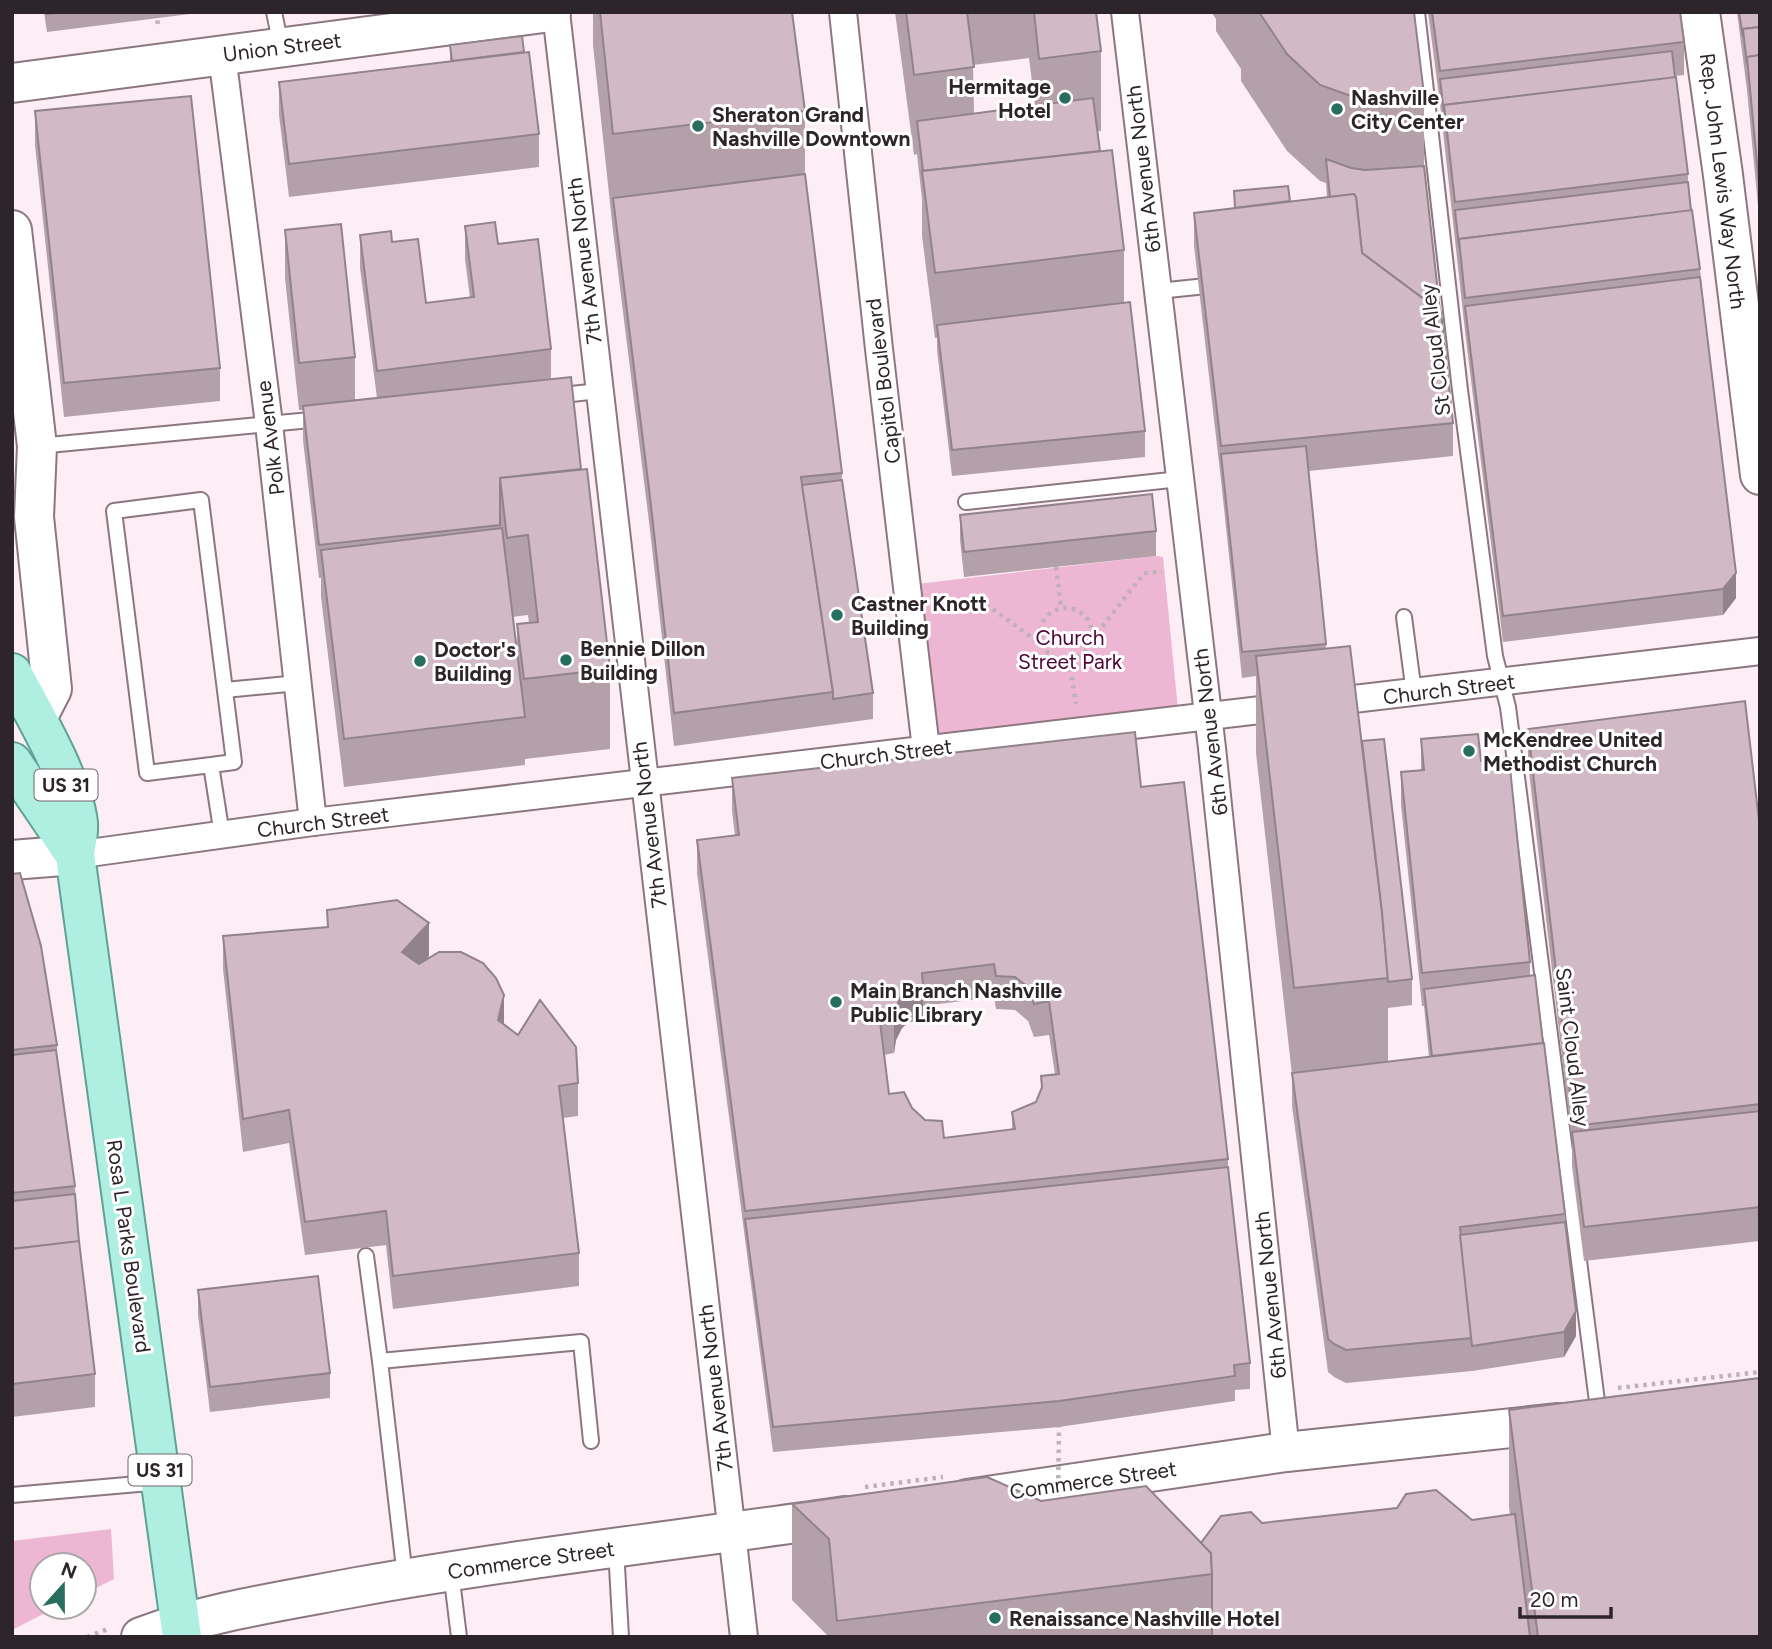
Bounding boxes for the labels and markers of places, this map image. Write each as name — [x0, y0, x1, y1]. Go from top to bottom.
place label: Hermitage Hotel — [948, 74, 1051, 123]
place label: Nashville City Center — [1351, 85, 1464, 134]
marker: Hermitage Hotel — [1057, 90, 1073, 106]
marker: Nashville City Center — [1329, 101, 1345, 117]
place label: Sheraton Grand Nashville Downtown — [712, 102, 910, 151]
marker: Sheraton Grand Nashville Downtown — [690, 118, 706, 134]
place label: Castner Knott Building — [851, 591, 987, 640]
marker: Castner Knott Building — [829, 607, 845, 623]
place label: Bennie Dillon Building — [580, 636, 705, 685]
place label: Doctor's Building — [434, 637, 516, 686]
marker: Bennie Dillon Building — [558, 652, 574, 668]
marker: Doctor's Building — [412, 653, 428, 669]
place label: McKendree United Methodist Church — [1483, 727, 1663, 776]
marker: McKendree United Methodist Church — [1461, 743, 1477, 759]
place label: Main Branch Nashville Public Library — [850, 978, 1062, 1027]
marker: Main Branch Nashville Public Library — [828, 994, 844, 1010]
place label: Renaissance Nashville Hotel — [1009, 1606, 1280, 1631]
marker: Renaissance Nashville Hotel — [987, 1610, 1003, 1626]

